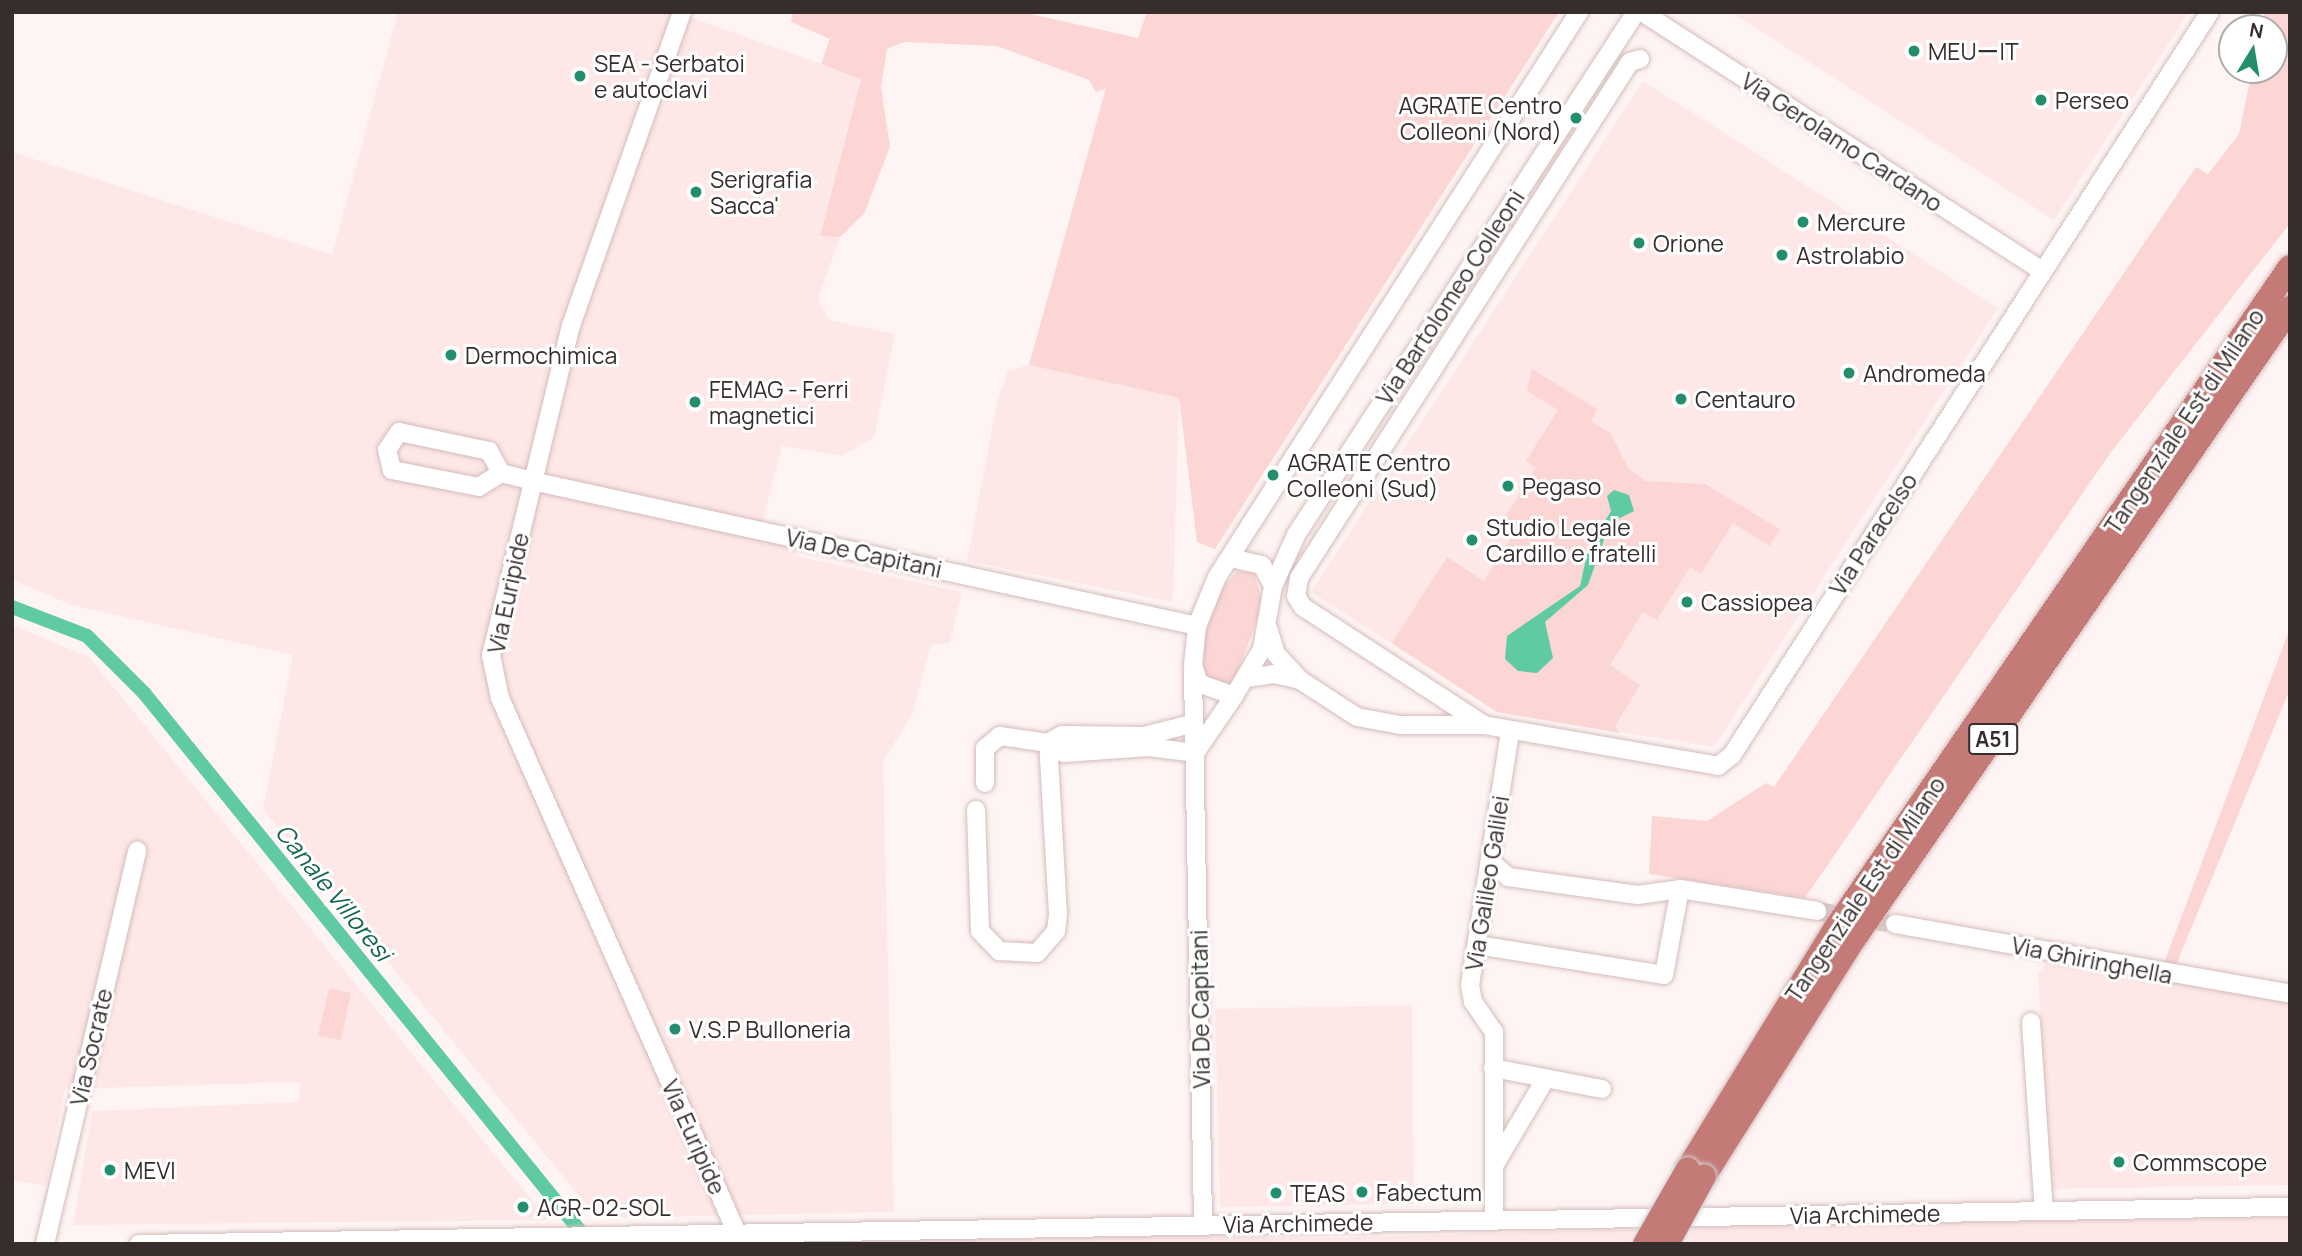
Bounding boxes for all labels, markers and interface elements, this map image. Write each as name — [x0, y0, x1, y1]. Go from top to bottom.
north arrow — [2218, 14, 2288, 84]
text: N — [2247, 16, 2266, 44]
place label: MEUーIT — [1928, 37, 2019, 65]
marker: MEUーIT — [1906, 43, 1922, 59]
place label: SEA - Serbatoi e autoclavi — [594, 49, 745, 103]
street label: Via Gerolamo Cardano — [1736, 67, 1948, 217]
marker: SEA - Serbatoi e autoclavi — [572, 68, 588, 84]
place label: Perseo — [2055, 86, 2129, 114]
place label: AGRATE Centro Colleoni (Nord) — [1398, 91, 1562, 145]
marker: Perseo — [2033, 92, 2049, 108]
marker: AGRATE Centro Colleoni (Nord) — [1568, 110, 1584, 126]
place label: Serigrafia Sacca' — [710, 165, 812, 219]
marker: Serigrafia Sacca' — [688, 184, 704, 200]
street label: Via Bartolomeo Colleoni — [1370, 184, 1530, 410]
place label: Mercure — [1817, 208, 1906, 236]
marker: Mercure — [1795, 214, 1811, 230]
place label: Orione — [1653, 229, 1724, 257]
marker: Orione — [1631, 235, 1647, 251]
place label: Astrolabio — [1796, 241, 1904, 269]
marker: Astrolabio — [1774, 247, 1790, 263]
street label: Tangenziale Est di Milano — [2098, 303, 2270, 539]
place label: Dermochimica — [465, 341, 617, 369]
marker: Dermochimica — [443, 347, 459, 363]
place label: Andromeda — [1863, 359, 1986, 387]
marker: Andromeda — [1841, 365, 1857, 381]
place label: FEMAG - Ferri magnetici — [709, 375, 849, 429]
place label: Centauro — [1695, 385, 1796, 413]
marker: Centauro — [1673, 391, 1689, 407]
marker: FEMAG - Ferri magnetici — [687, 394, 703, 410]
place label: AGRATE Centro Colleoni (Sud) — [1287, 448, 1451, 502]
marker: AGRATE Centro Colleoni (Sud) — [1265, 467, 1281, 483]
street label: Via Paracelso — [1823, 468, 1923, 600]
place label: Pegaso — [1522, 472, 1601, 500]
marker: Pegaso — [1500, 478, 1516, 494]
place label: Studio Legale Cardillo e fratelli — [1486, 513, 1656, 567]
street label: Via De Capitani — [783, 523, 945, 583]
street label: Via Euripide — [482, 530, 534, 656]
marker: Studio Legale Cardillo e fratelli — [1464, 532, 1480, 548]
place label: Cassiopea — [1701, 588, 1813, 616]
marker: Cassiopea — [1679, 594, 1695, 610]
road number: A51 — [1967, 722, 2019, 756]
street label: Tangenziale Est di Milano — [1779, 771, 1951, 1007]
street label: Via Galileo Galilei — [1460, 794, 1514, 972]
water label: Canale Villoresi — [270, 818, 398, 966]
street label: Via De Capitani — [1185, 929, 1215, 1089]
street label: Via Ghiringhella — [2009, 931, 2175, 989]
street label: Via Socrate — [64, 986, 118, 1108]
place label: V.S.P Bulloneria — [689, 1015, 851, 1043]
marker: V.S.P Bulloneria — [667, 1021, 683, 1037]
street label: Via Euripide — [656, 1075, 732, 1199]
place label: Commscope — [2133, 1148, 2267, 1176]
marker: Commscope — [2111, 1154, 2127, 1170]
place label: MEVI — [124, 1156, 176, 1184]
marker: MEVI — [102, 1162, 118, 1178]
place label: Fabectum — [1376, 1178, 1482, 1206]
place label: TEAS — [1290, 1179, 1345, 1207]
marker: Fabectum — [1354, 1184, 1370, 1200]
marker: TEAS — [1268, 1185, 1284, 1201]
place label: AGR-02-SOL — [537, 1193, 671, 1221]
marker: AGR-02-SOL — [515, 1199, 531, 1215]
street label: Via Archimede — [1790, 1199, 1940, 1229]
street label: Via Archimede — [1223, 1208, 1373, 1238]

